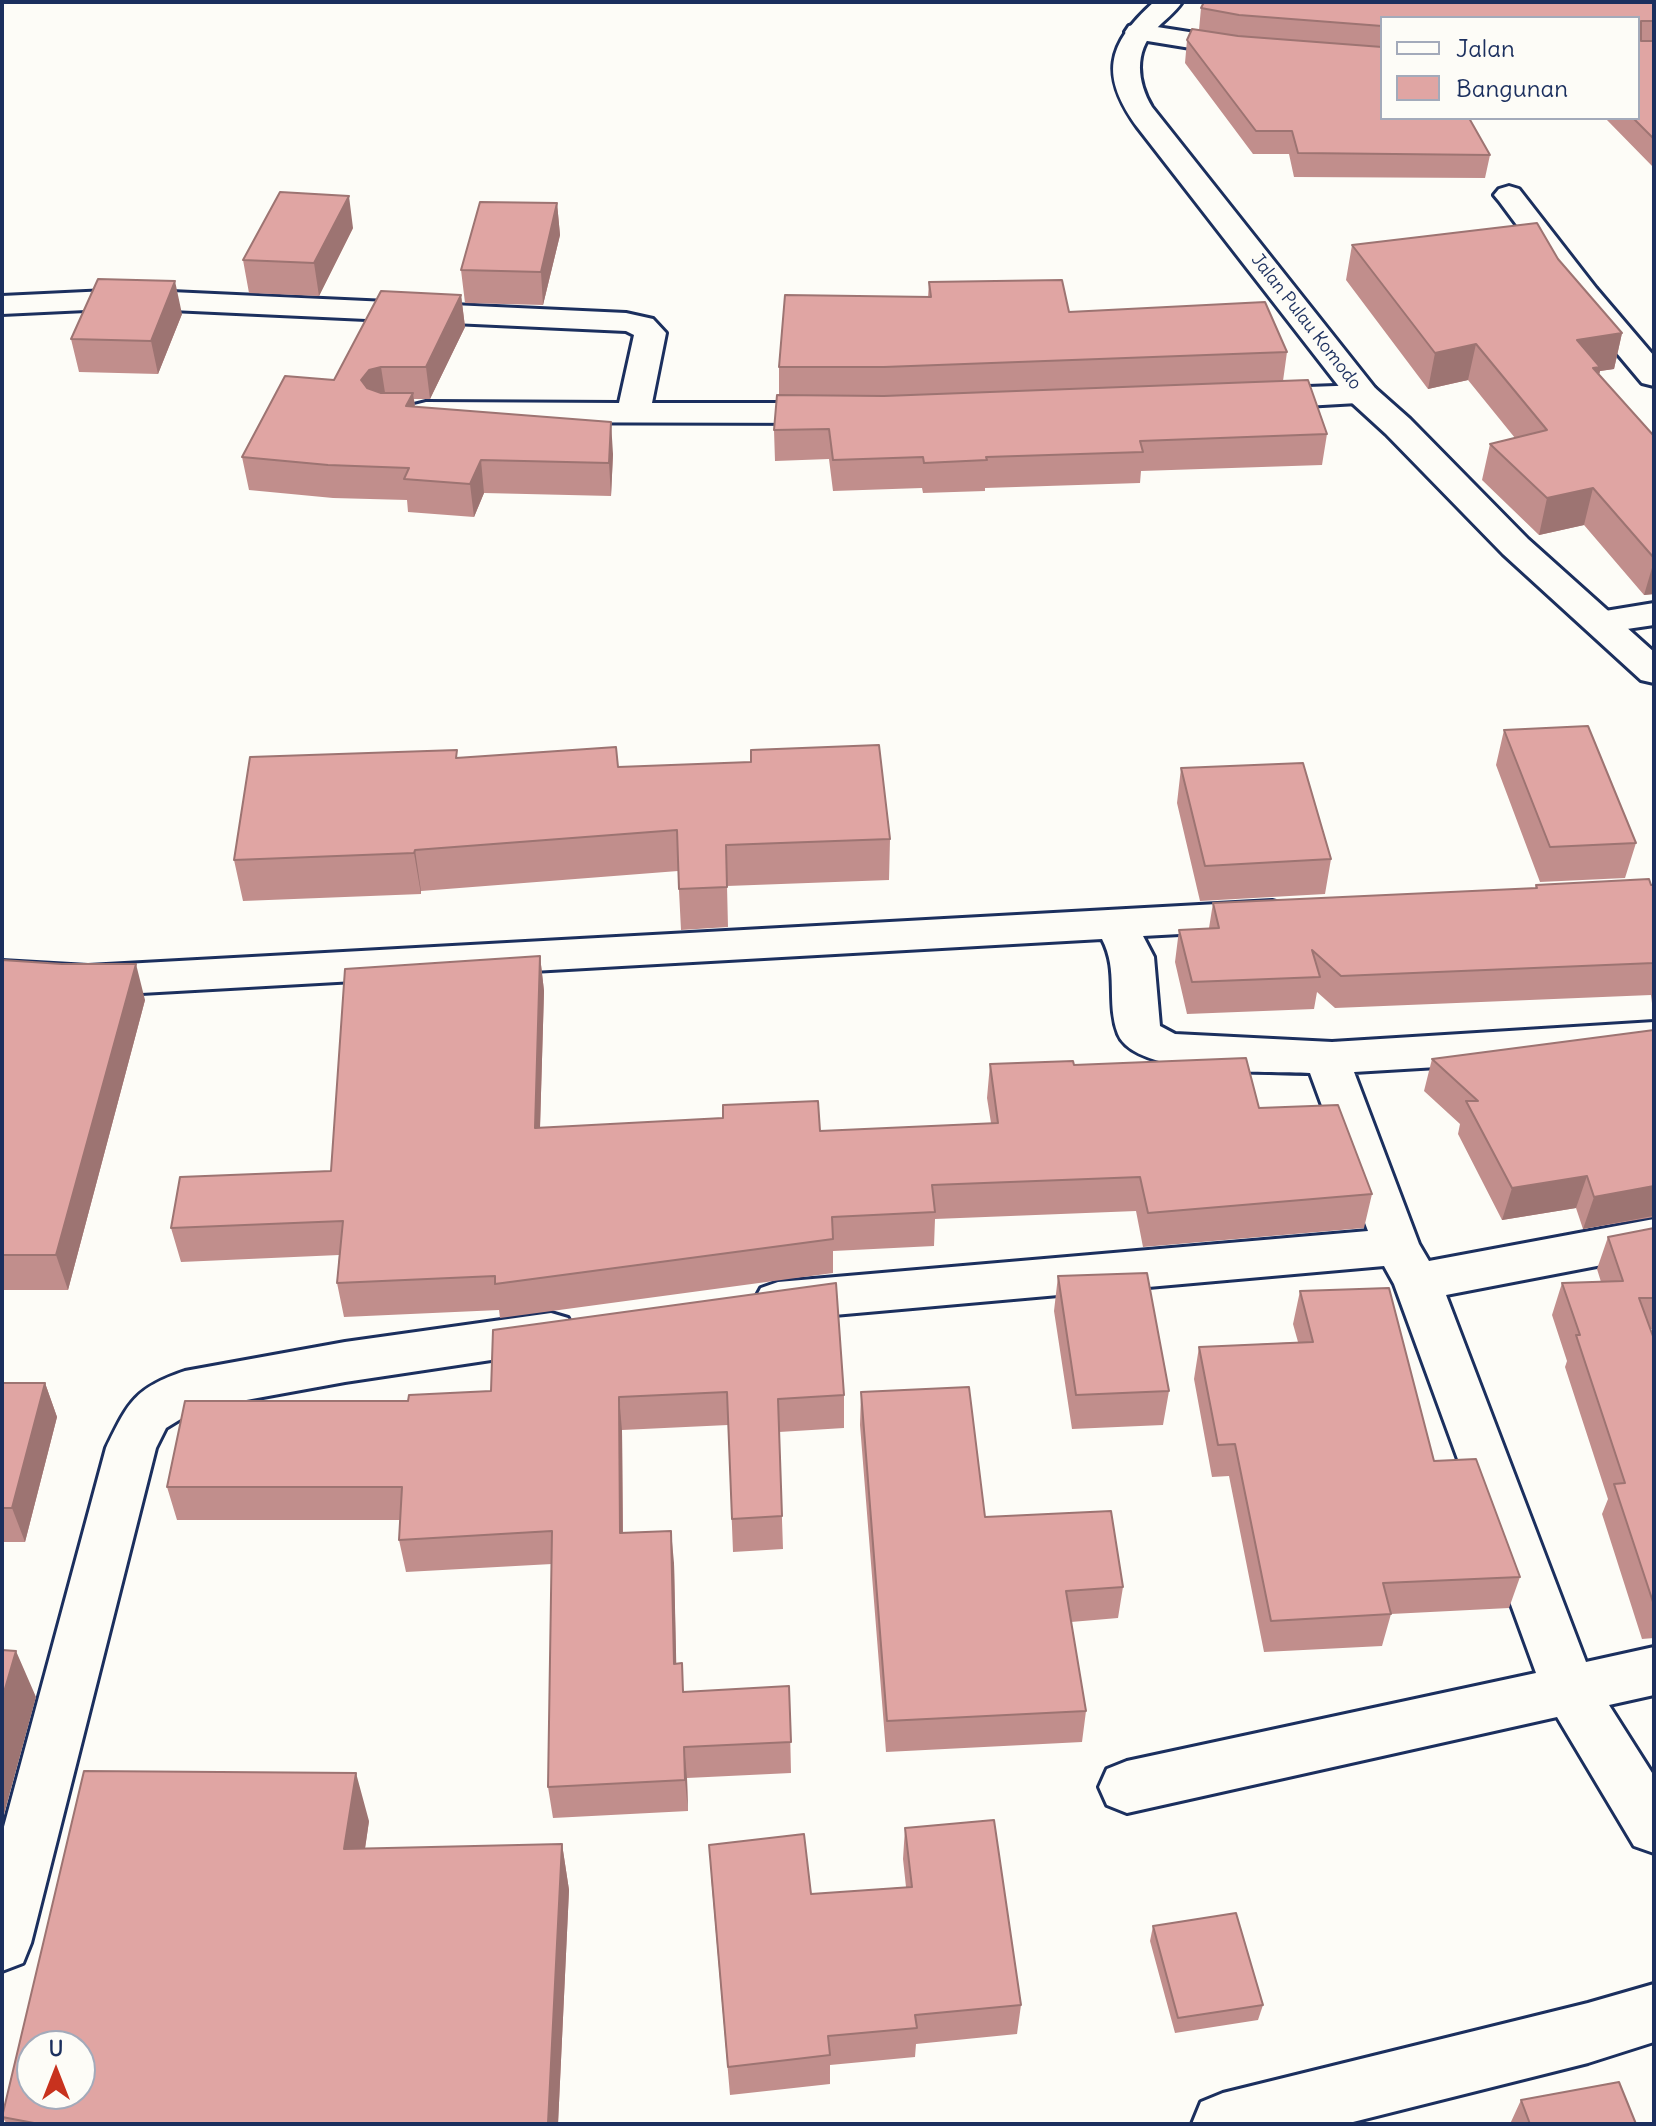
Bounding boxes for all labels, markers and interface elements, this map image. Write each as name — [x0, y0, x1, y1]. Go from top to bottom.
legend — [1380, 16, 1640, 120]
text: Jalan — [1456, 33, 1515, 63]
text: Bangunan — [1456, 73, 1568, 103]
street label: Jalan Pulau Komodo — [1246, 250, 1366, 394]
north arrow — [16, 2030, 96, 2110]
text: U — [48, 2034, 64, 2062]

